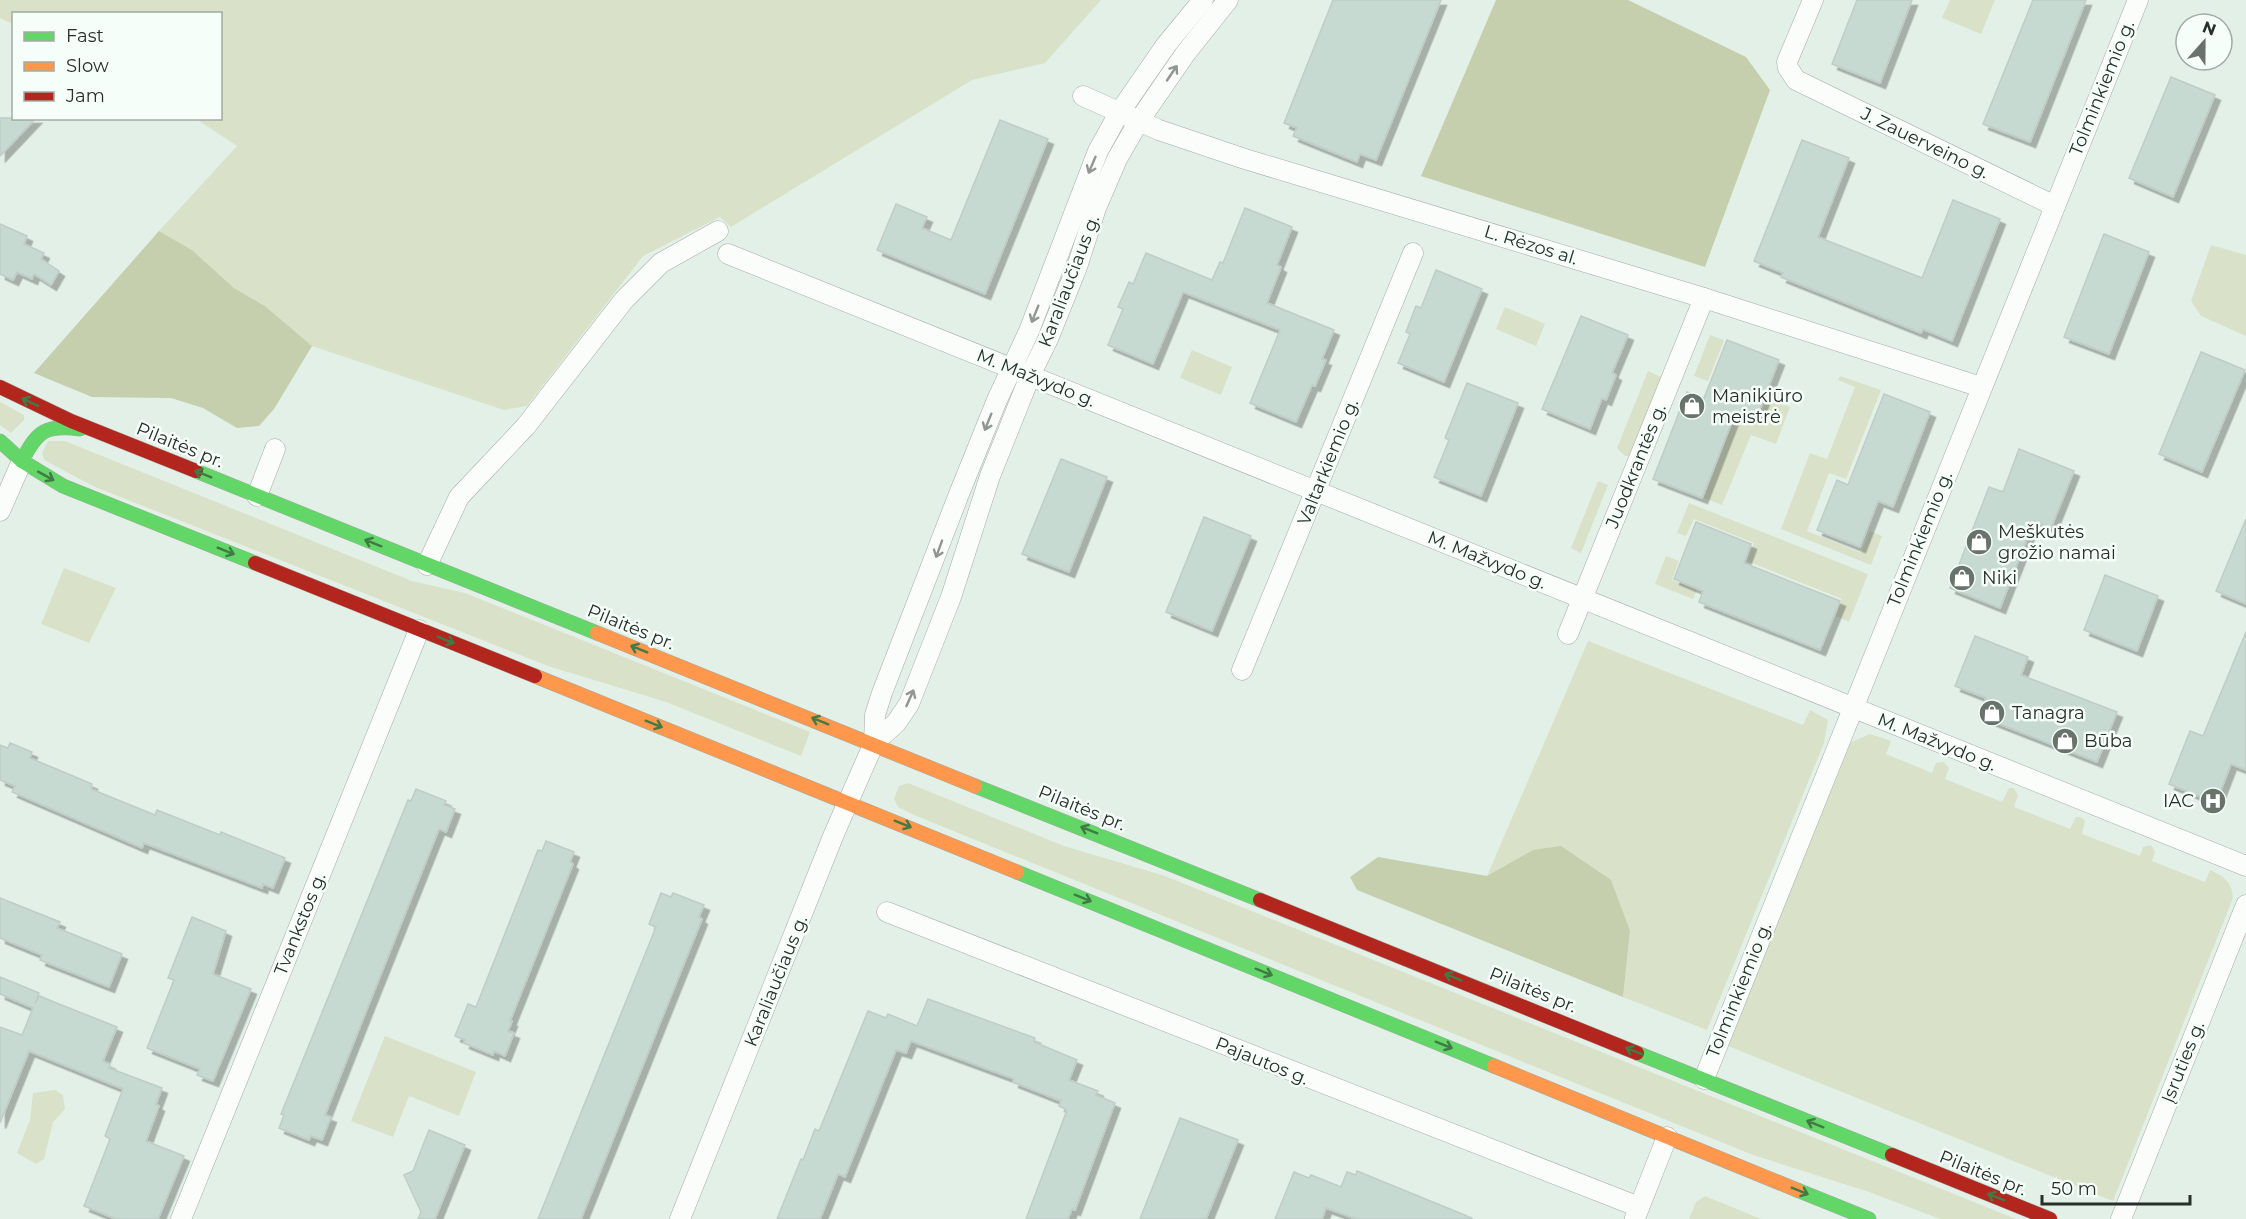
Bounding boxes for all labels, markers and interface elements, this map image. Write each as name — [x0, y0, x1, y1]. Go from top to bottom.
legend — [12, 12, 222, 120]
north arrow — [2174, 12, 2234, 72]
street label: Tolminkiemio g. — [2065, 17, 2139, 159]
text: N — [2200, 17, 2219, 40]
text: Fast — [66, 25, 104, 47]
text: Slow — [66, 55, 109, 77]
one-way arrow — [1166, 65, 1178, 82]
text: Jam — [65, 85, 105, 107]
street label: J. Zauerveino g. — [1856, 102, 1993, 184]
one-way arrow — [1086, 155, 1097, 174]
street label: Karaliaučiaus g. — [1034, 212, 1104, 350]
street label: L. Rėzos al. — [1482, 220, 1580, 270]
one-way arrow — [1029, 304, 1040, 322]
street label: M. Mažvydo g. — [973, 344, 1099, 412]
place label: Manikiūro meistrė — [1712, 385, 1803, 428]
shop icon: Manikiūro meistrė — [1677, 391, 1707, 421]
one-way arrow — [22, 396, 40, 408]
street label: Valtarkiemio g. — [1293, 396, 1363, 528]
street label: Juodkrantės g. — [1601, 401, 1671, 532]
one-way arrow — [982, 412, 993, 430]
street label: Pilaitės pr. — [133, 418, 227, 472]
one-way arrow — [194, 468, 212, 479]
street label: Tolminkiemio g. — [1883, 468, 1957, 610]
one-way arrow — [37, 471, 55, 482]
place label: Meškutės grožio namai — [1998, 521, 2116, 564]
street label: M. Mažvydo g. — [1424, 526, 1550, 594]
shop icon: Meškutės grožio namai — [1964, 527, 1994, 557]
one-way arrow — [365, 537, 383, 548]
one-way arrow — [933, 539, 944, 558]
one-way arrow — [216, 546, 235, 557]
shop icon: Niki — [1947, 563, 1977, 593]
place label: Niki — [1982, 567, 2017, 589]
street label: Pilaitės pr. — [584, 600, 678, 654]
one-way arrow — [436, 636, 455, 647]
one-way arrow — [630, 643, 648, 654]
one-way arrow — [905, 690, 916, 708]
shop icon: Tanagra — [1977, 698, 2007, 728]
place label: Tanagra — [2012, 702, 2085, 724]
street label: M. Mažvydo g. — [1874, 708, 2000, 776]
one-way arrow — [811, 715, 829, 726]
one-way arrow — [644, 719, 663, 730]
shop icon: Būba — [2050, 726, 2080, 756]
place label: Būba — [2084, 730, 2132, 752]
street label: Pilaitės pr. — [1035, 781, 1129, 835]
hospital icon: IAC — [2198, 786, 2228, 816]
place label: IAC — [2163, 790, 2194, 812]
one-way arrow — [893, 819, 911, 830]
one-way arrow — [1081, 824, 1099, 835]
street label: Tvankstos g. — [269, 869, 331, 979]
one-way arrow — [1073, 893, 1092, 904]
street label: Karaliaučiaus g. — [740, 912, 812, 1050]
street label: Tolminkiemio g. — [1702, 919, 1776, 1061]
street label: Pilaitės pr. — [1486, 963, 1580, 1017]
one-way arrow — [1254, 967, 1272, 978]
one-way arrow — [1445, 971, 1463, 982]
street label: Įsruties g. — [2157, 1018, 2209, 1106]
street label: Pajautos g. — [1212, 1032, 1312, 1090]
one-way arrow — [1435, 1041, 1453, 1052]
one-way arrow — [1625, 1044, 1644, 1055]
one-way arrow — [1806, 1118, 1825, 1129]
street label: Pilaitės pr. — [1936, 1146, 2030, 1200]
scale bar — [2042, 1168, 2190, 1206]
text: 50 m — [2051, 1178, 2097, 1200]
one-way arrow — [1790, 1186, 1809, 1197]
one-way arrow — [1987, 1191, 2005, 1202]

